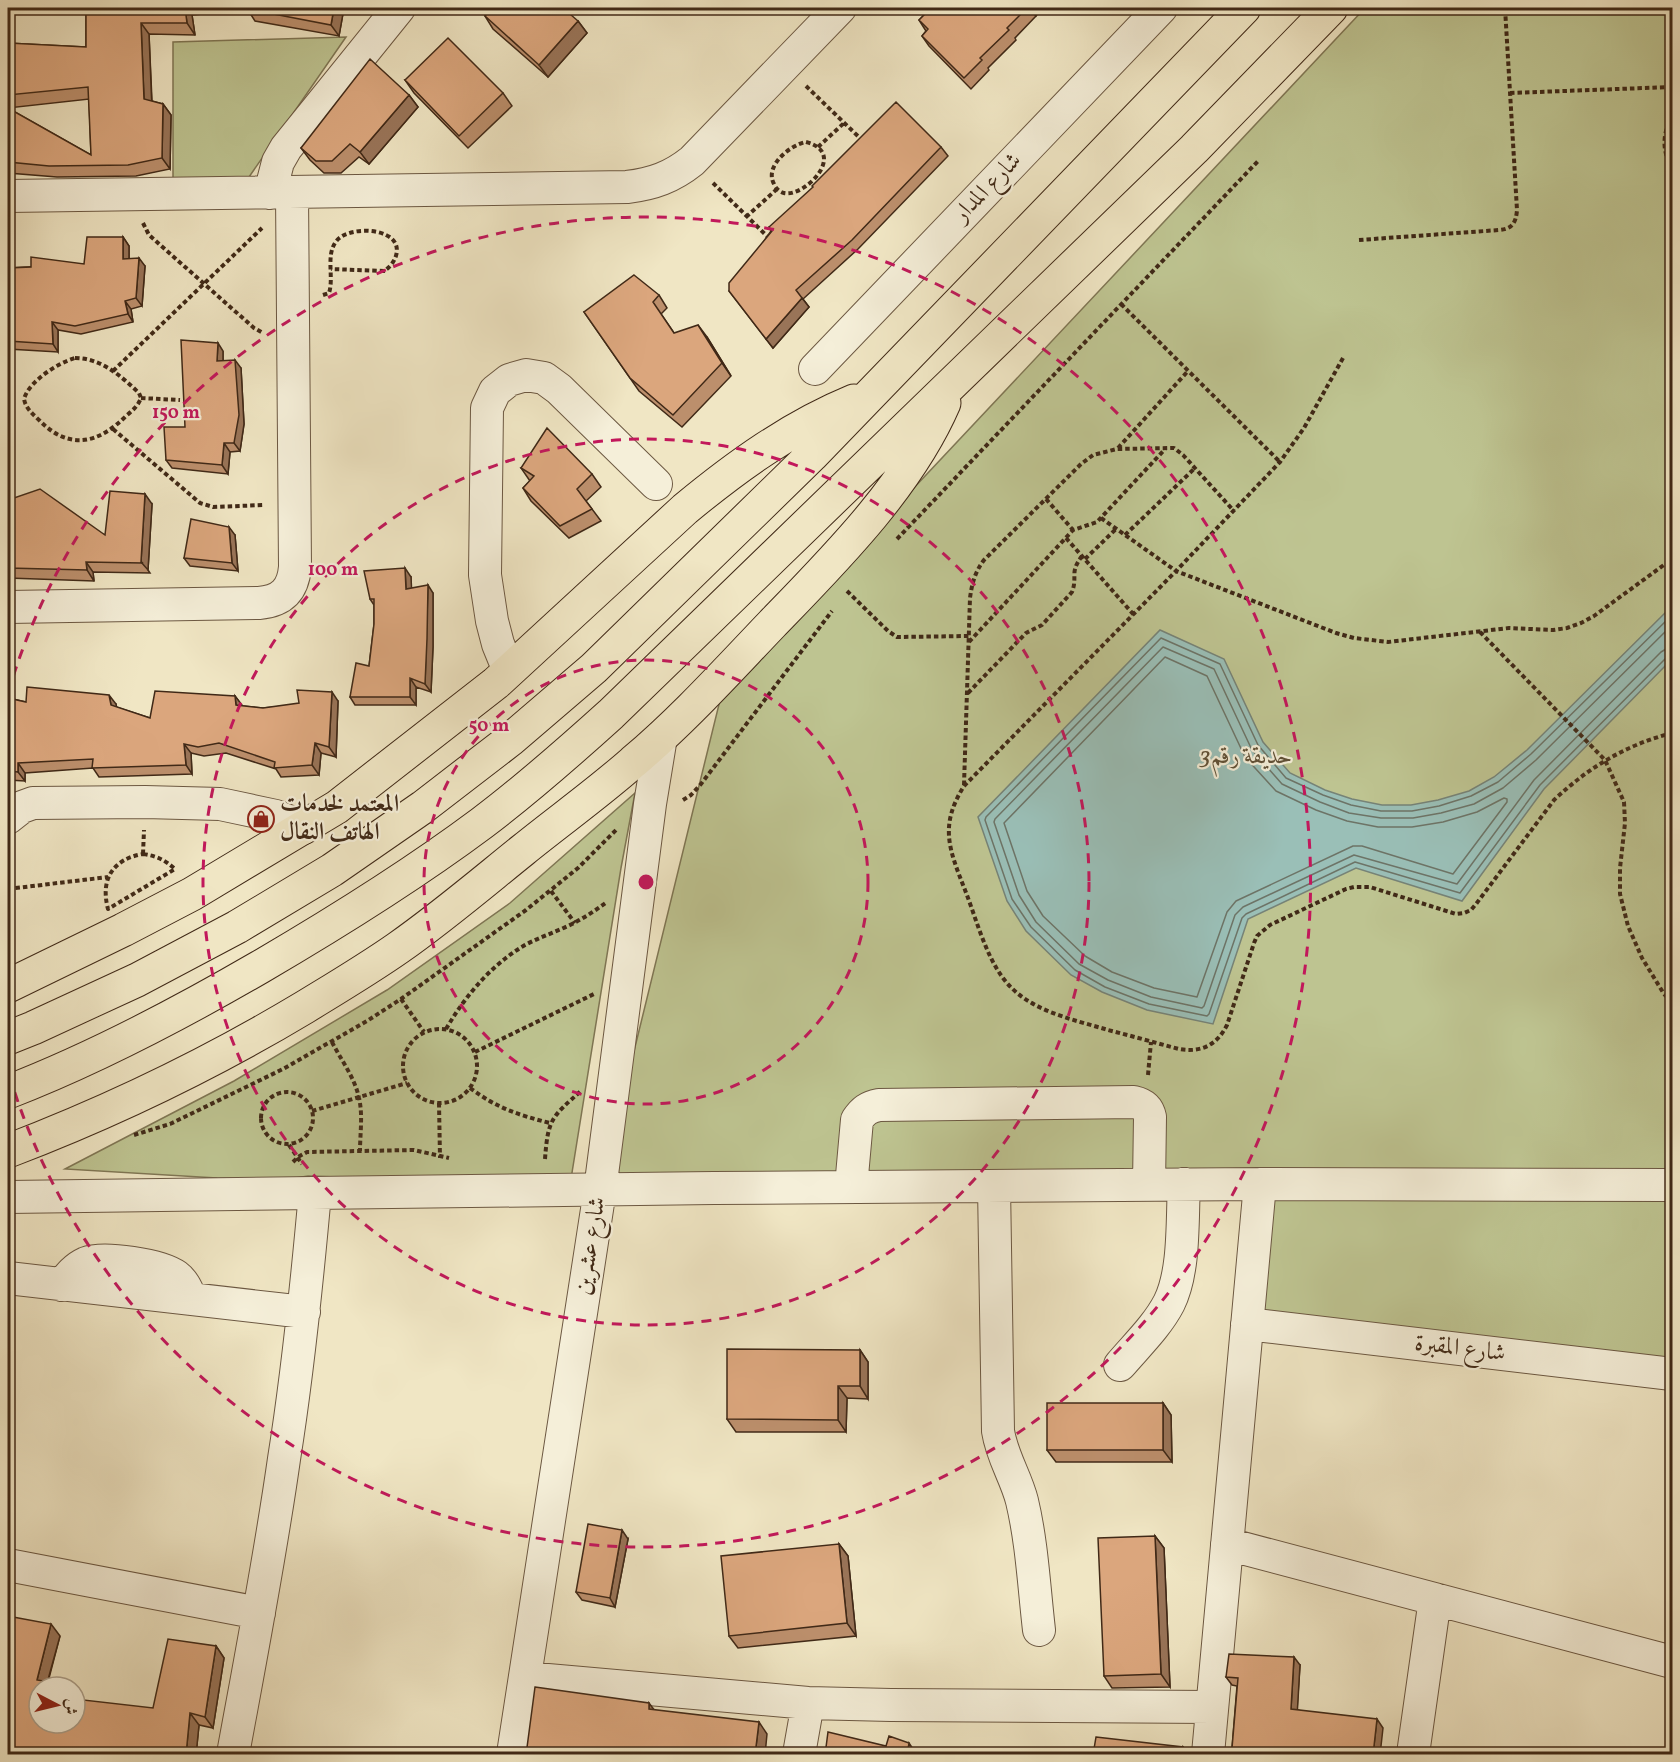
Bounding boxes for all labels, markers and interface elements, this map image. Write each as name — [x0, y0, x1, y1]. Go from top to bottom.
street label: شارع المدار — [944, 145, 1031, 233]
text: 150 m — [152, 401, 200, 426]
text: 100 m — [308, 558, 358, 583]
text: 50 m — [469, 714, 509, 739]
park label: حديقة رقم3 — [1198, 740, 1293, 777]
place label: المعتمد لخدمات الهاتف النقال — [280, 788, 399, 850]
shop icon: المعتمد لخدمات الهاتف النقال — [246, 804, 276, 834]
centre of rings — [636, 872, 656, 892]
street label: شارع عشرين — [566, 1194, 617, 1298]
street label: شارع المقبرة — [1412, 1327, 1507, 1372]
north arrow — [27, 1675, 87, 1735]
text: ش — [58, 1697, 82, 1716]

